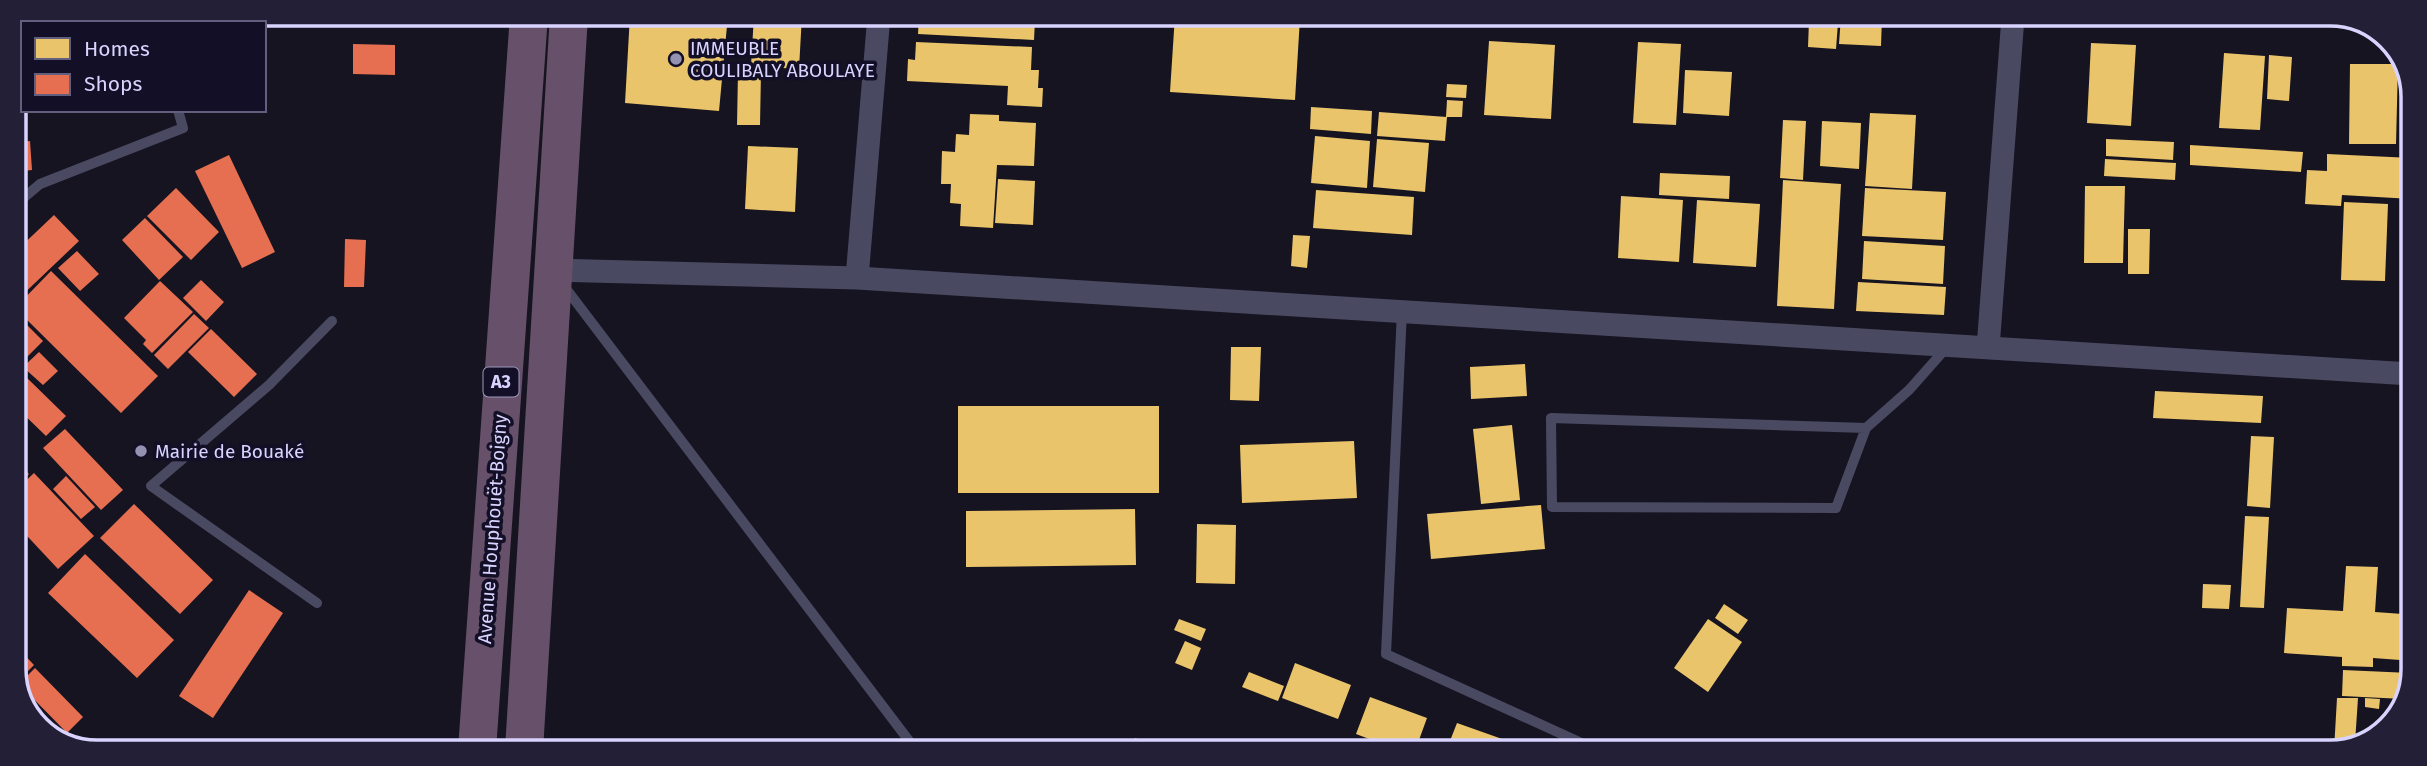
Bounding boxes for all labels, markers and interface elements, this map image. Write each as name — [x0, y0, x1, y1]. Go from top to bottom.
legend — [21, 21, 266, 112]
text: Homes — [84, 36, 150, 62]
place label: IMMEUBLE COULIBALY ABOULAYE — [690, 37, 875, 82]
marker: IMMEUBLE COULIBALY ABOULAYE — [668, 51, 684, 67]
text: Shops — [84, 71, 142, 97]
road number: A3 — [484, 368, 518, 396]
street label: Avenue Houphouët-Boigny — [473, 413, 512, 645]
place label: Mairie de Bouaké — [155, 440, 304, 463]
marker: Mairie de Bouaké — [133, 443, 149, 459]

